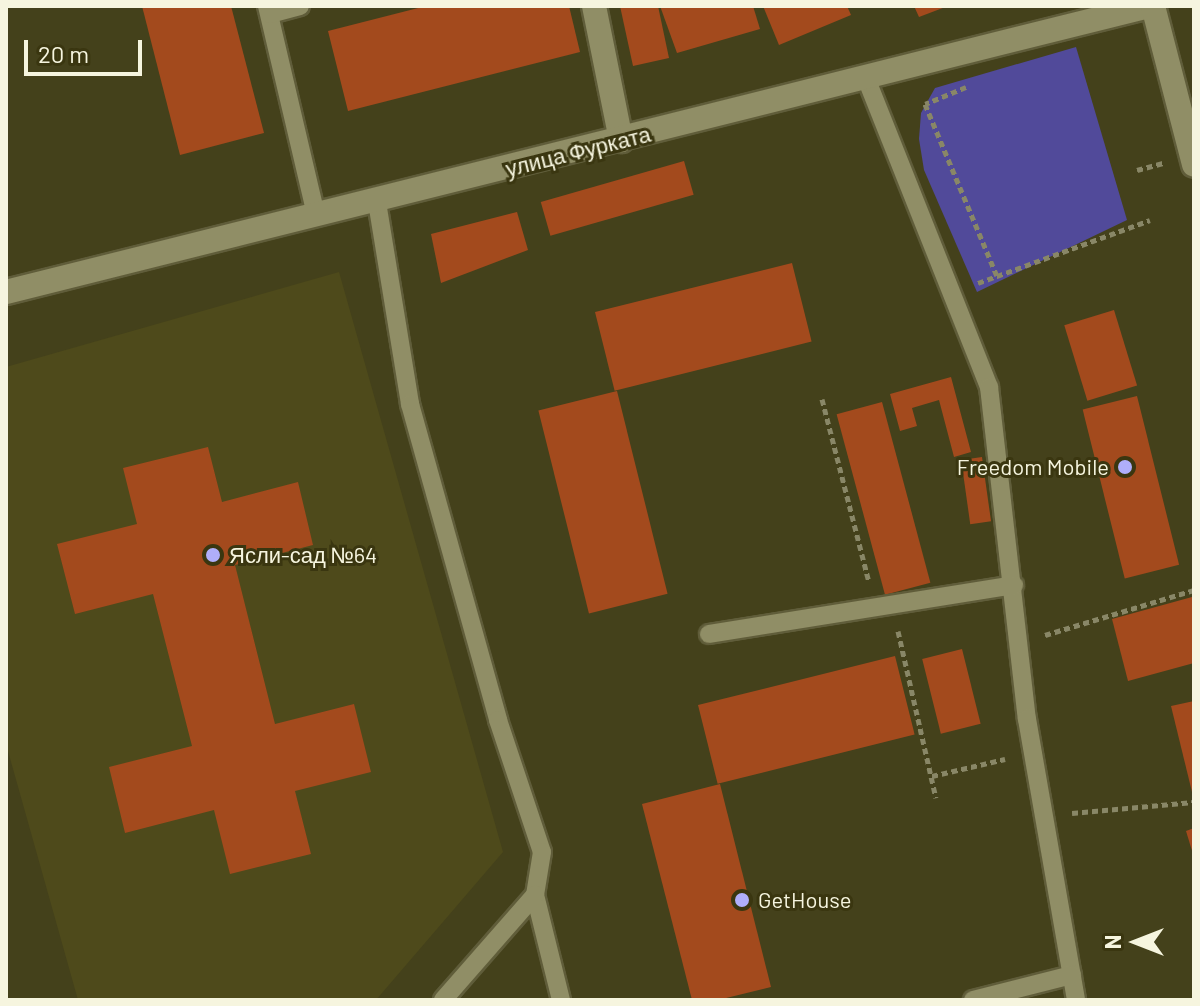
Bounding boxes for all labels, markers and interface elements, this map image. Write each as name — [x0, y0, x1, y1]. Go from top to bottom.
scale bar — [28, 24, 146, 74]
text: 20 m — [38, 39, 89, 68]
street label: улица Фурката — [503, 120, 653, 182]
place label: Freedom Mobile — [957, 454, 1109, 480]
marker: Freedom Mobile — [1116, 458, 1134, 476]
place label: Ясли-сад №64 — [229, 542, 377, 568]
marker: Ясли-сад №64 — [204, 546, 222, 564]
place label: GetHouse — [758, 887, 852, 913]
marker: GetHouse — [733, 891, 751, 909]
north arrow — [1096, 902, 1176, 982]
text: N — [1099, 935, 1125, 949]

